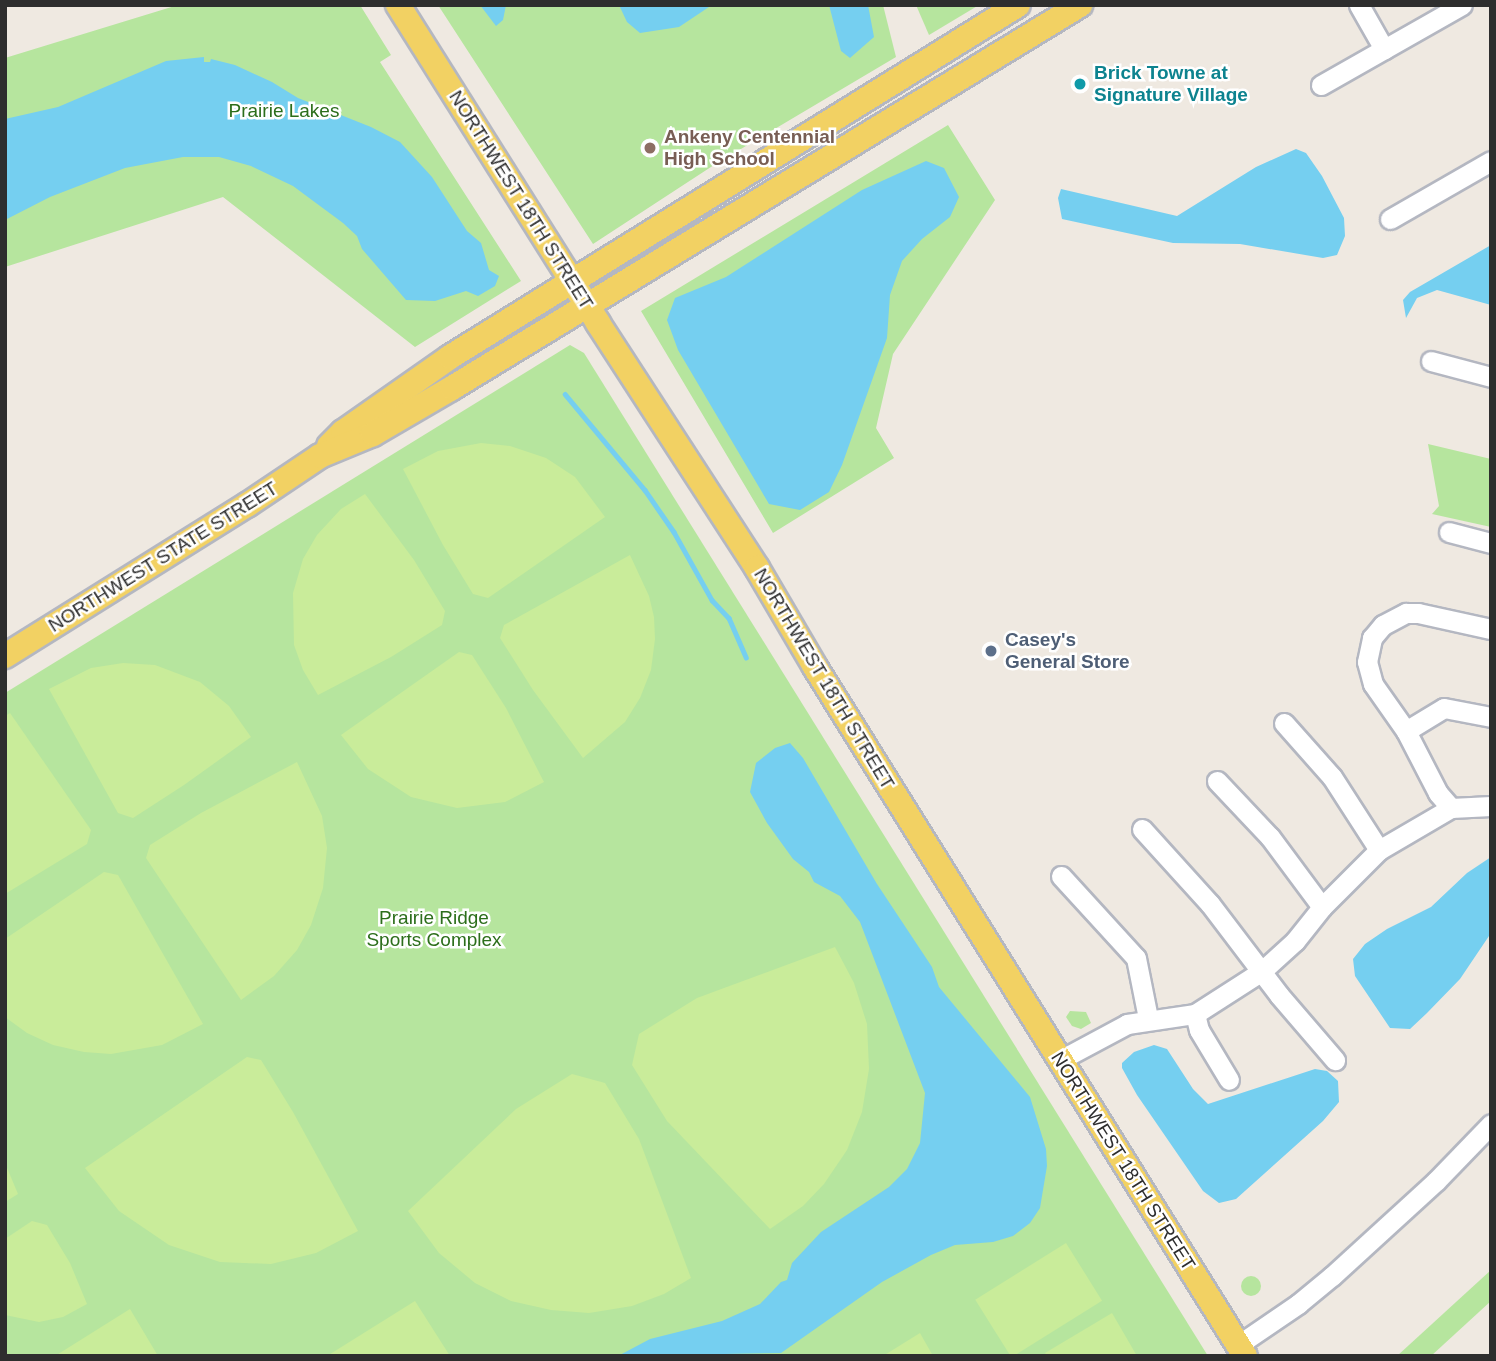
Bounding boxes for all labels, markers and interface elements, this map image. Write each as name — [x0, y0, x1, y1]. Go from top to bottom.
place label: Brick Towne at Signature Village — [1094, 62, 1248, 106]
marker: Brick Towne at Signature Village — [1072, 76, 1088, 92]
street label: NORTHWEST 18TH STREET — [444, 86, 598, 314]
park label: Prairie Lakes — [229, 100, 339, 122]
place label: Ankeny Centennial High School — [664, 126, 835, 170]
marker: Ankeny Centennial High School — [642, 140, 658, 156]
street label: NORTHWEST STATE STREET — [44, 477, 282, 637]
street label: NORTHWEST 18TH STREET — [749, 564, 899, 794]
place label: Casey's General Store — [1005, 629, 1130, 673]
marker: Casey's General Store — [983, 643, 999, 659]
park label: Prairie Ridge Sports Complex — [366, 907, 502, 951]
street label: NORTHWEST 18TH STREET — [1046, 1047, 1200, 1275]

